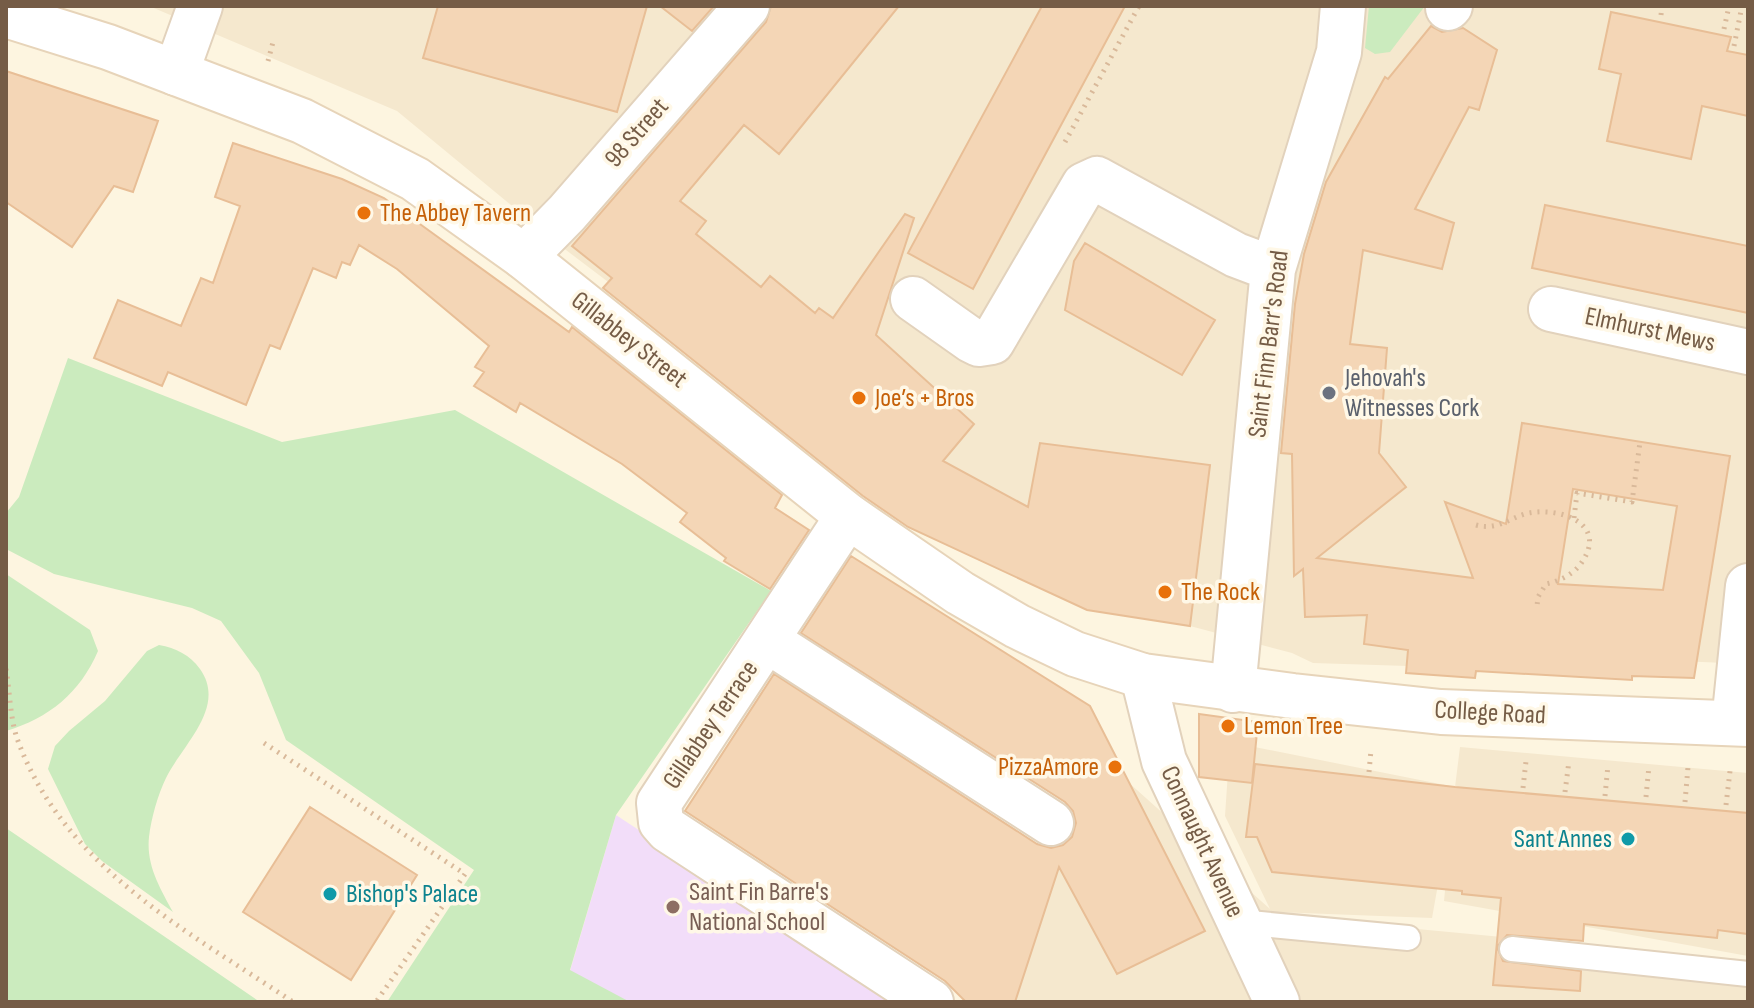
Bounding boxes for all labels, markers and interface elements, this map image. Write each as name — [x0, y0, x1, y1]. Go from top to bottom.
street label: 98 Street — [598, 92, 676, 174]
place label: The Abbey Tavern — [380, 198, 531, 229]
marker: The Abbey Tavern — [355, 204, 373, 222]
street label: Saint Finn Barr's Road — [1242, 249, 1296, 439]
street label: Gillabbey Street — [565, 285, 693, 395]
street label: Elmhurst Mews — [1582, 301, 1718, 359]
place label: Jehovah's Witnesses Cork — [1344, 363, 1479, 424]
place label: Joe’s + Bros — [874, 383, 974, 414]
marker: Jehovah's Witnesses Cork — [1320, 384, 1338, 402]
marker: Joe’s + Bros — [850, 389, 868, 407]
place label: The Rock — [1181, 577, 1260, 608]
marker: The Rock — [1156, 583, 1174, 601]
street label: Gillabbey Terrace — [657, 655, 765, 795]
street label: College Road — [1434, 695, 1546, 731]
place label: Lemon Tree — [1244, 711, 1343, 742]
marker: Lemon Tree — [1219, 717, 1237, 735]
place label: PizzaAmore — [998, 752, 1099, 783]
marker: PizzaAmore — [1106, 758, 1124, 776]
street label: Connaught Avenue — [1153, 761, 1251, 923]
place label: Sant Annes — [1514, 824, 1612, 855]
marker: Sant Annes — [1619, 830, 1637, 848]
place label: Saint Fin Barre's National School — [689, 877, 829, 938]
place label: Bishop's Palace — [346, 879, 478, 910]
marker: Bishop's Palace — [321, 885, 339, 903]
marker: Saint Fin Barre's National School — [664, 898, 682, 916]

